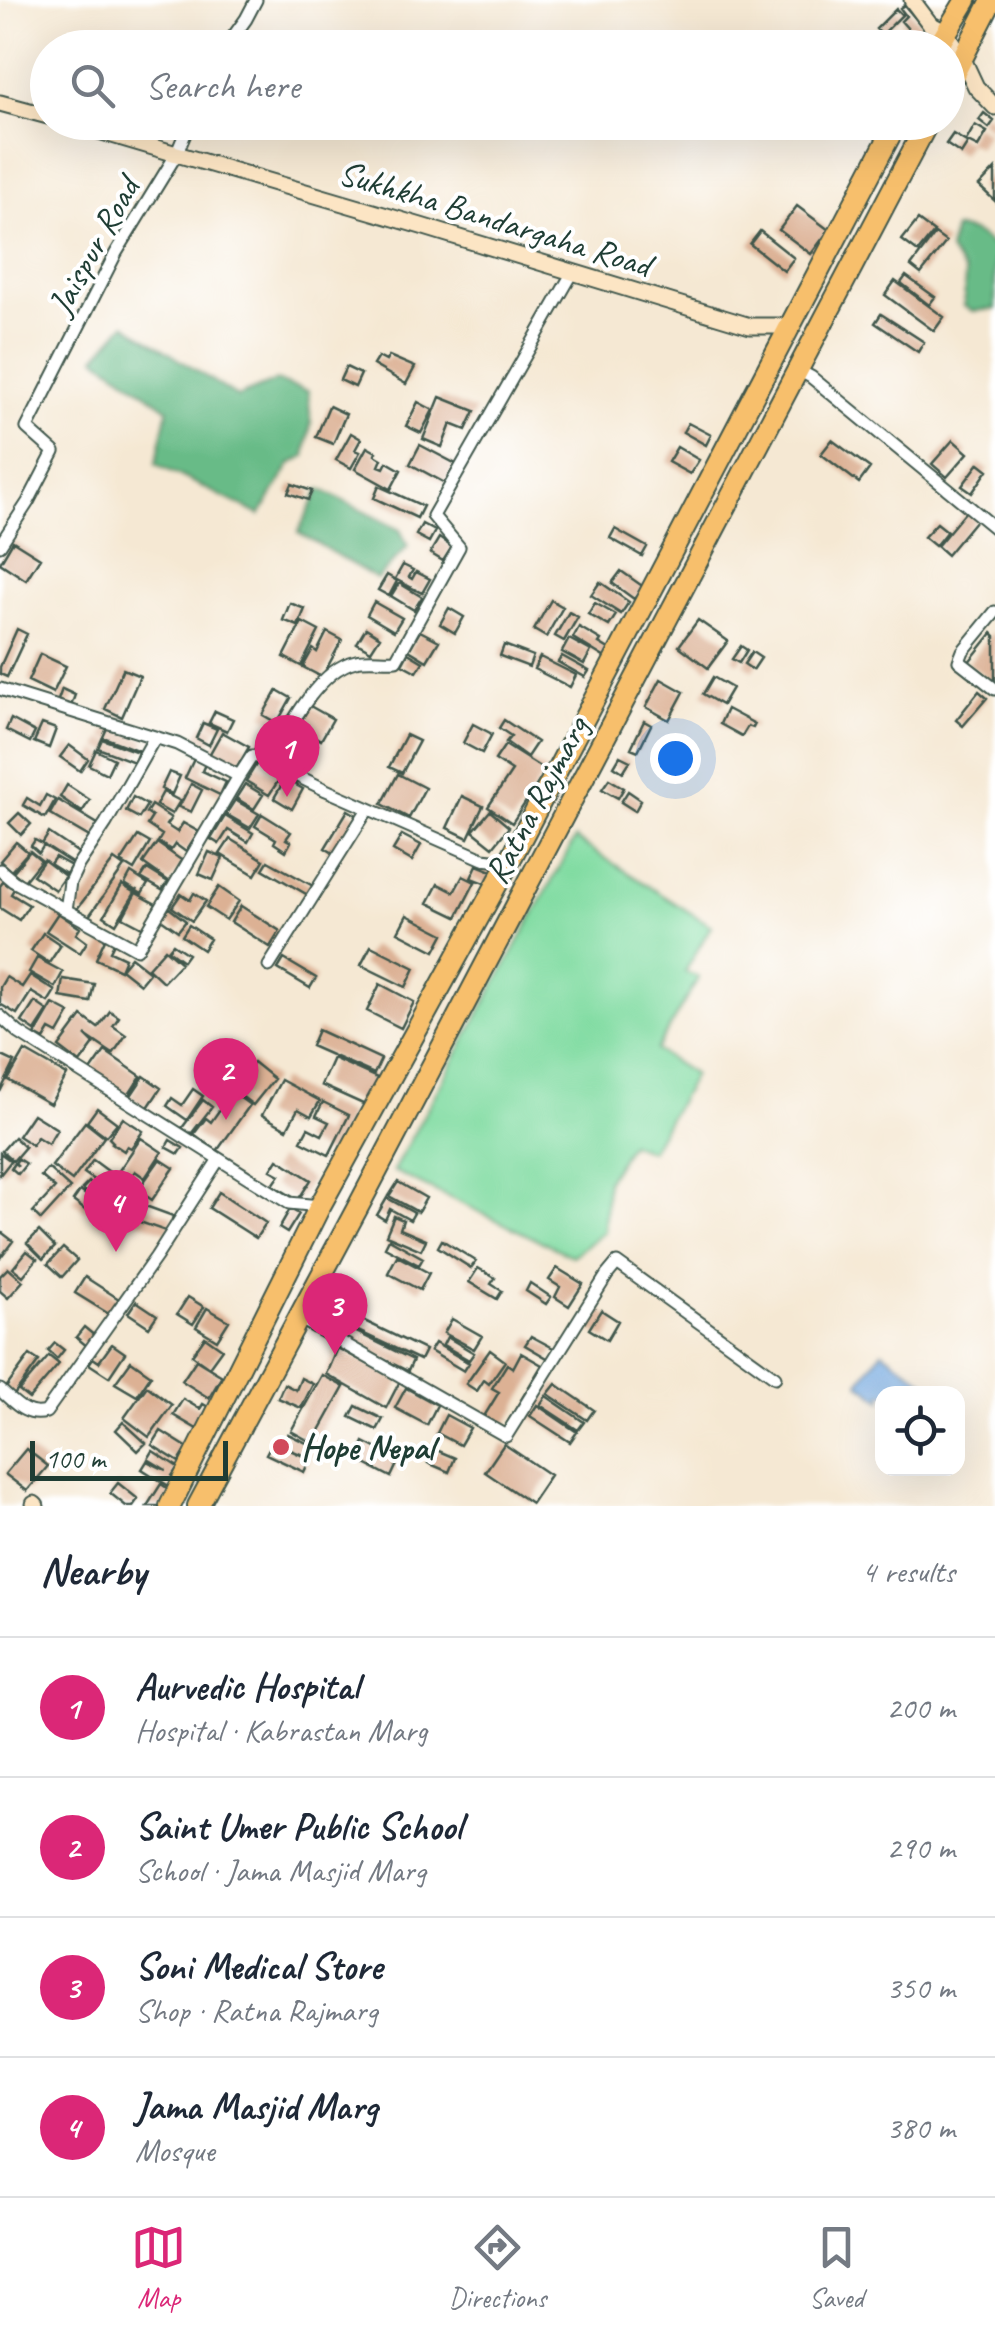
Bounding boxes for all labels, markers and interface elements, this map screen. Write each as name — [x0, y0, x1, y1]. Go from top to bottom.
search box — [30, 30, 965, 140]
icon: search — [65, 58, 120, 113]
text: Search here — [145, 62, 300, 109]
street label: Sukhkha Bandargaha Road — [334, 150, 661, 289]
street label: Jaispur Road — [36, 165, 152, 324]
street label: Ratna Rajmarg — [474, 707, 600, 891]
pin: 1 — [254, 714, 320, 797]
your location — [650, 733, 701, 784]
pin: 2 — [194, 1038, 258, 1120]
pin: 4 — [84, 1170, 148, 1252]
pin: 3 — [302, 1272, 368, 1355]
map controls — [875, 1386, 965, 1476]
button: locate — [875, 1386, 965, 1476]
place label: Hope Nepal — [301, 1425, 441, 1470]
scale bar — [30, 1436, 228, 1480]
marker: Hope Nepal — [270, 1436, 292, 1458]
text: 100 m — [45, 1441, 105, 1476]
text: Nearby — [40, 1545, 146, 1598]
text: 4 results — [861, 1551, 955, 1592]
text: Aurvedic Hospital — [135, 1663, 359, 1710]
text: 1 — [65, 1687, 80, 1728]
text: 200 m — [886, 1687, 955, 1728]
text: Hospital · Kabrastan Marg — [135, 1710, 427, 1751]
text: Saint Umer Public School — [135, 1803, 462, 1850]
text: 2 — [65, 1827, 80, 1868]
text: 290 m — [886, 1827, 955, 1868]
text: School · Jama Masjid Marg — [135, 1850, 426, 1891]
text: Soni Medical Store — [135, 1943, 382, 1990]
text: 3 — [65, 1967, 80, 2008]
text: 350 m — [886, 1967, 955, 2008]
text: Shop · Ratna Rajmarg — [135, 1990, 378, 2031]
text: Jama Masjid Marg — [135, 2083, 378, 2130]
text: 4 — [65, 2107, 80, 2148]
text: 380 m — [886, 2107, 955, 2148]
text: Mosque — [135, 2130, 215, 2171]
tab: Map — [131, 2220, 186, 2315]
tab: Directions — [449, 2220, 546, 2315]
tab: Saved — [809, 2220, 864, 2315]

